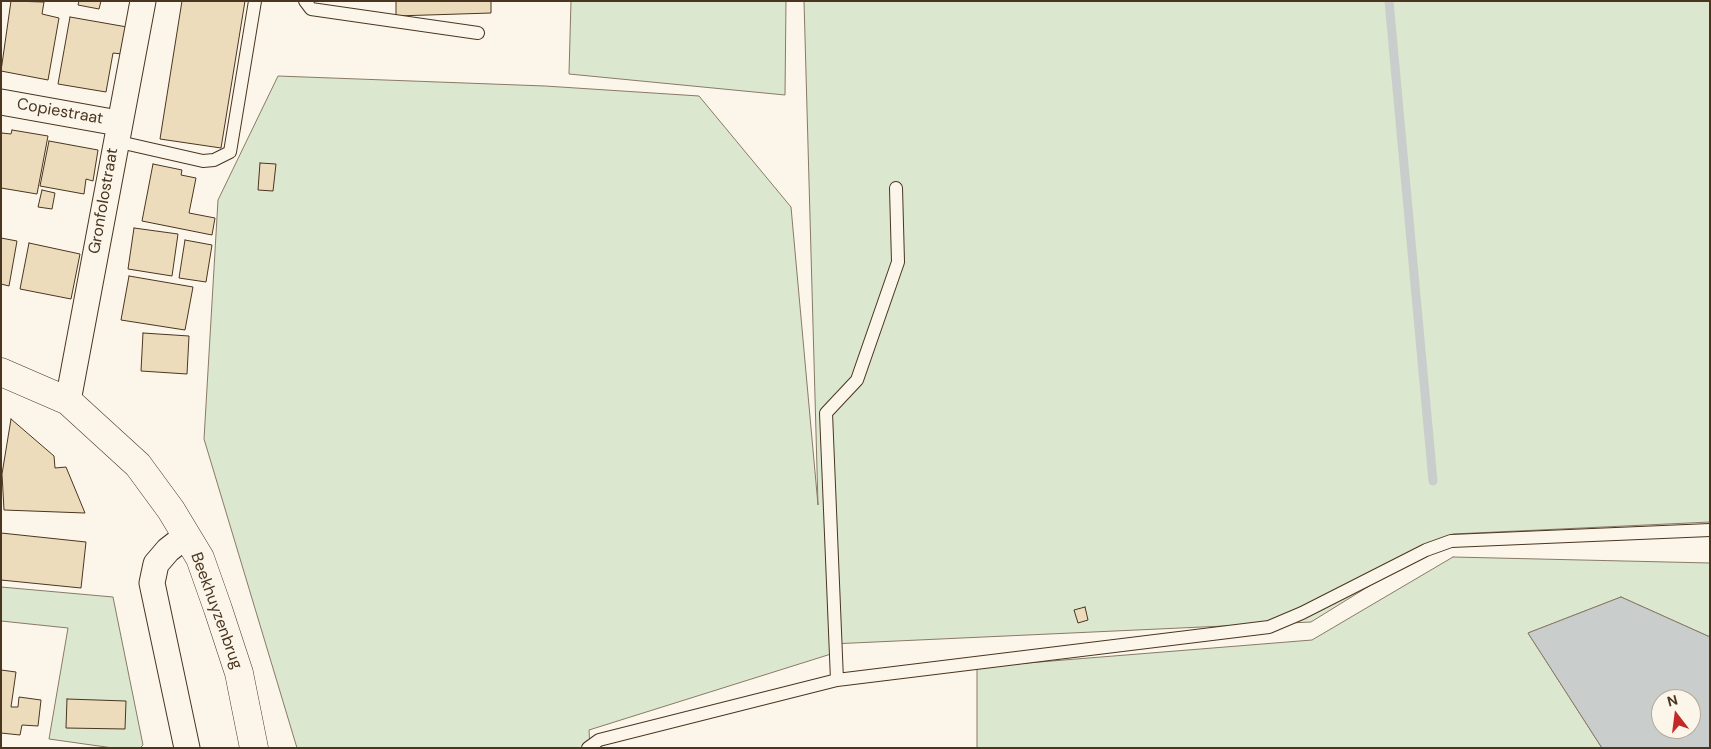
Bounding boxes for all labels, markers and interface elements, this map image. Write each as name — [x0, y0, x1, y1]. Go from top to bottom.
street label: Copiestraat — [15, 95, 105, 129]
street label: Gronfolostraat — [85, 146, 123, 256]
street label: Beekhuyzenbrug — [186, 550, 246, 672]
north arrow — [1651, 689, 1701, 739]
text: N — [1665, 690, 1680, 710]

